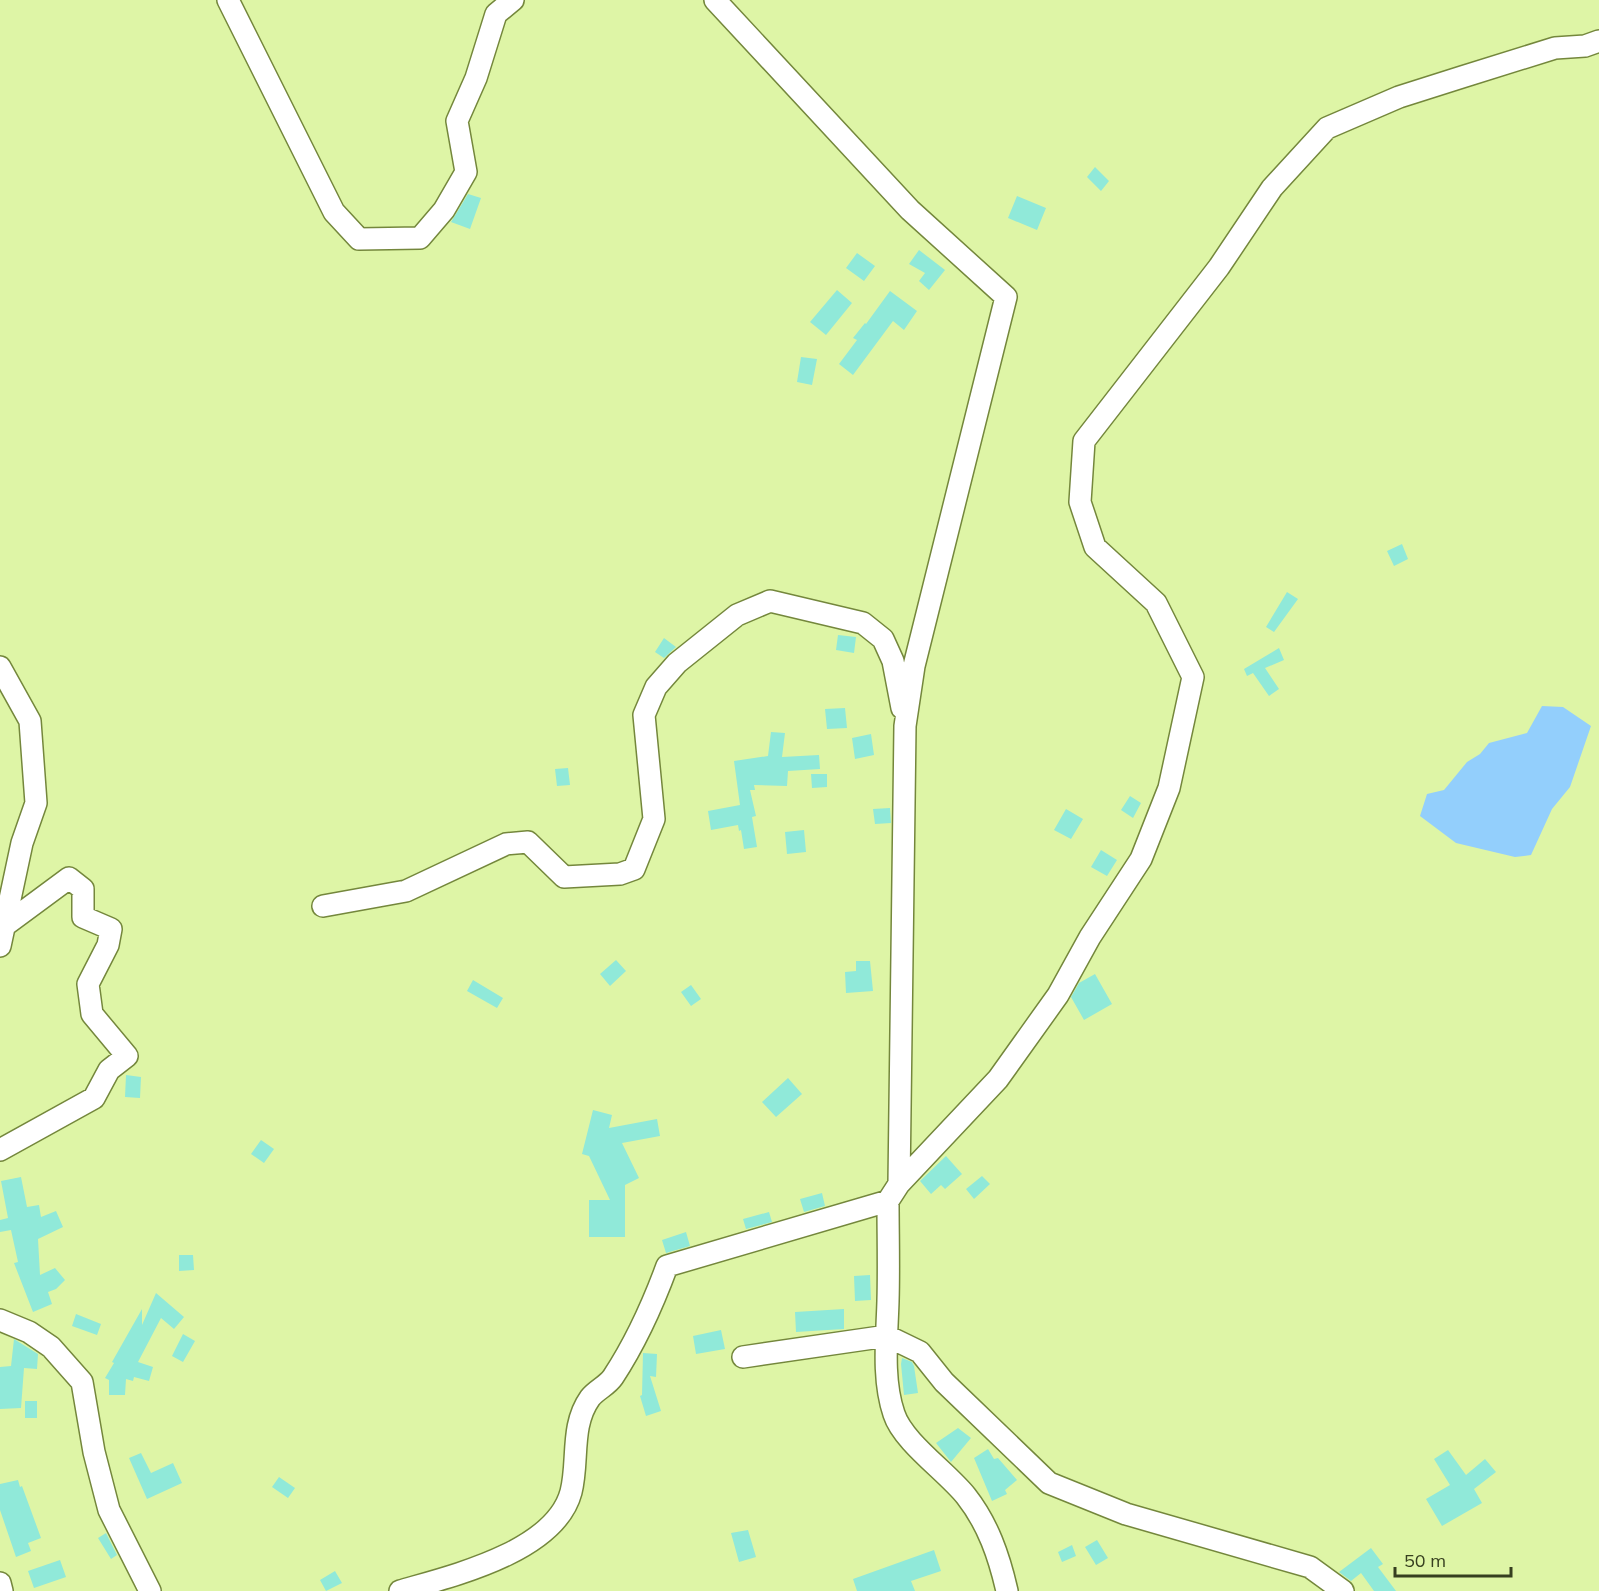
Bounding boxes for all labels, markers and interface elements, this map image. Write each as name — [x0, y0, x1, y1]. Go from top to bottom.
scale bar — [1395, 1540, 1510, 1578]
text: 50 m — [1404, 1549, 1446, 1572]

